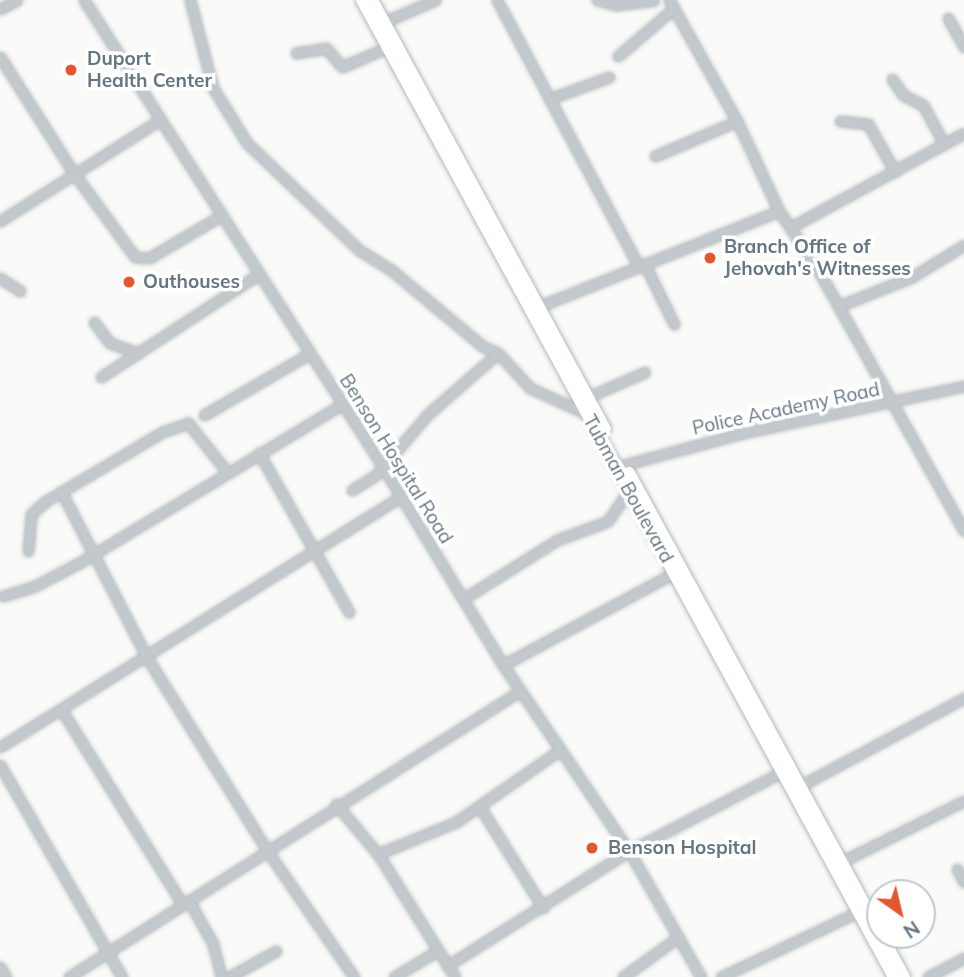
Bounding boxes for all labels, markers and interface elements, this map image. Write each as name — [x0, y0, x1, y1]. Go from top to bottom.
place label: Duport Health Center — [87, 48, 212, 92]
marker: Duport Health Center — [61, 60, 81, 80]
place label: Branch Office of Jehovah's Witnesses — [724, 236, 911, 280]
marker: Branch Office of Jehovah's Witnesses — [702, 250, 718, 266]
place label: Outhouses — [143, 271, 240, 293]
marker: Outhouses — [121, 274, 137, 290]
street label: Benson Hospital Road — [335, 370, 457, 548]
street label: Police Academy Road — [690, 378, 882, 440]
street label: Tubman Boulevard — [578, 411, 678, 567]
place label: Benson Hospital — [608, 837, 757, 859]
marker: Benson Hospital — [582, 838, 602, 858]
north arrow — [866, 879, 936, 949]
text: N — [899, 916, 924, 944]

